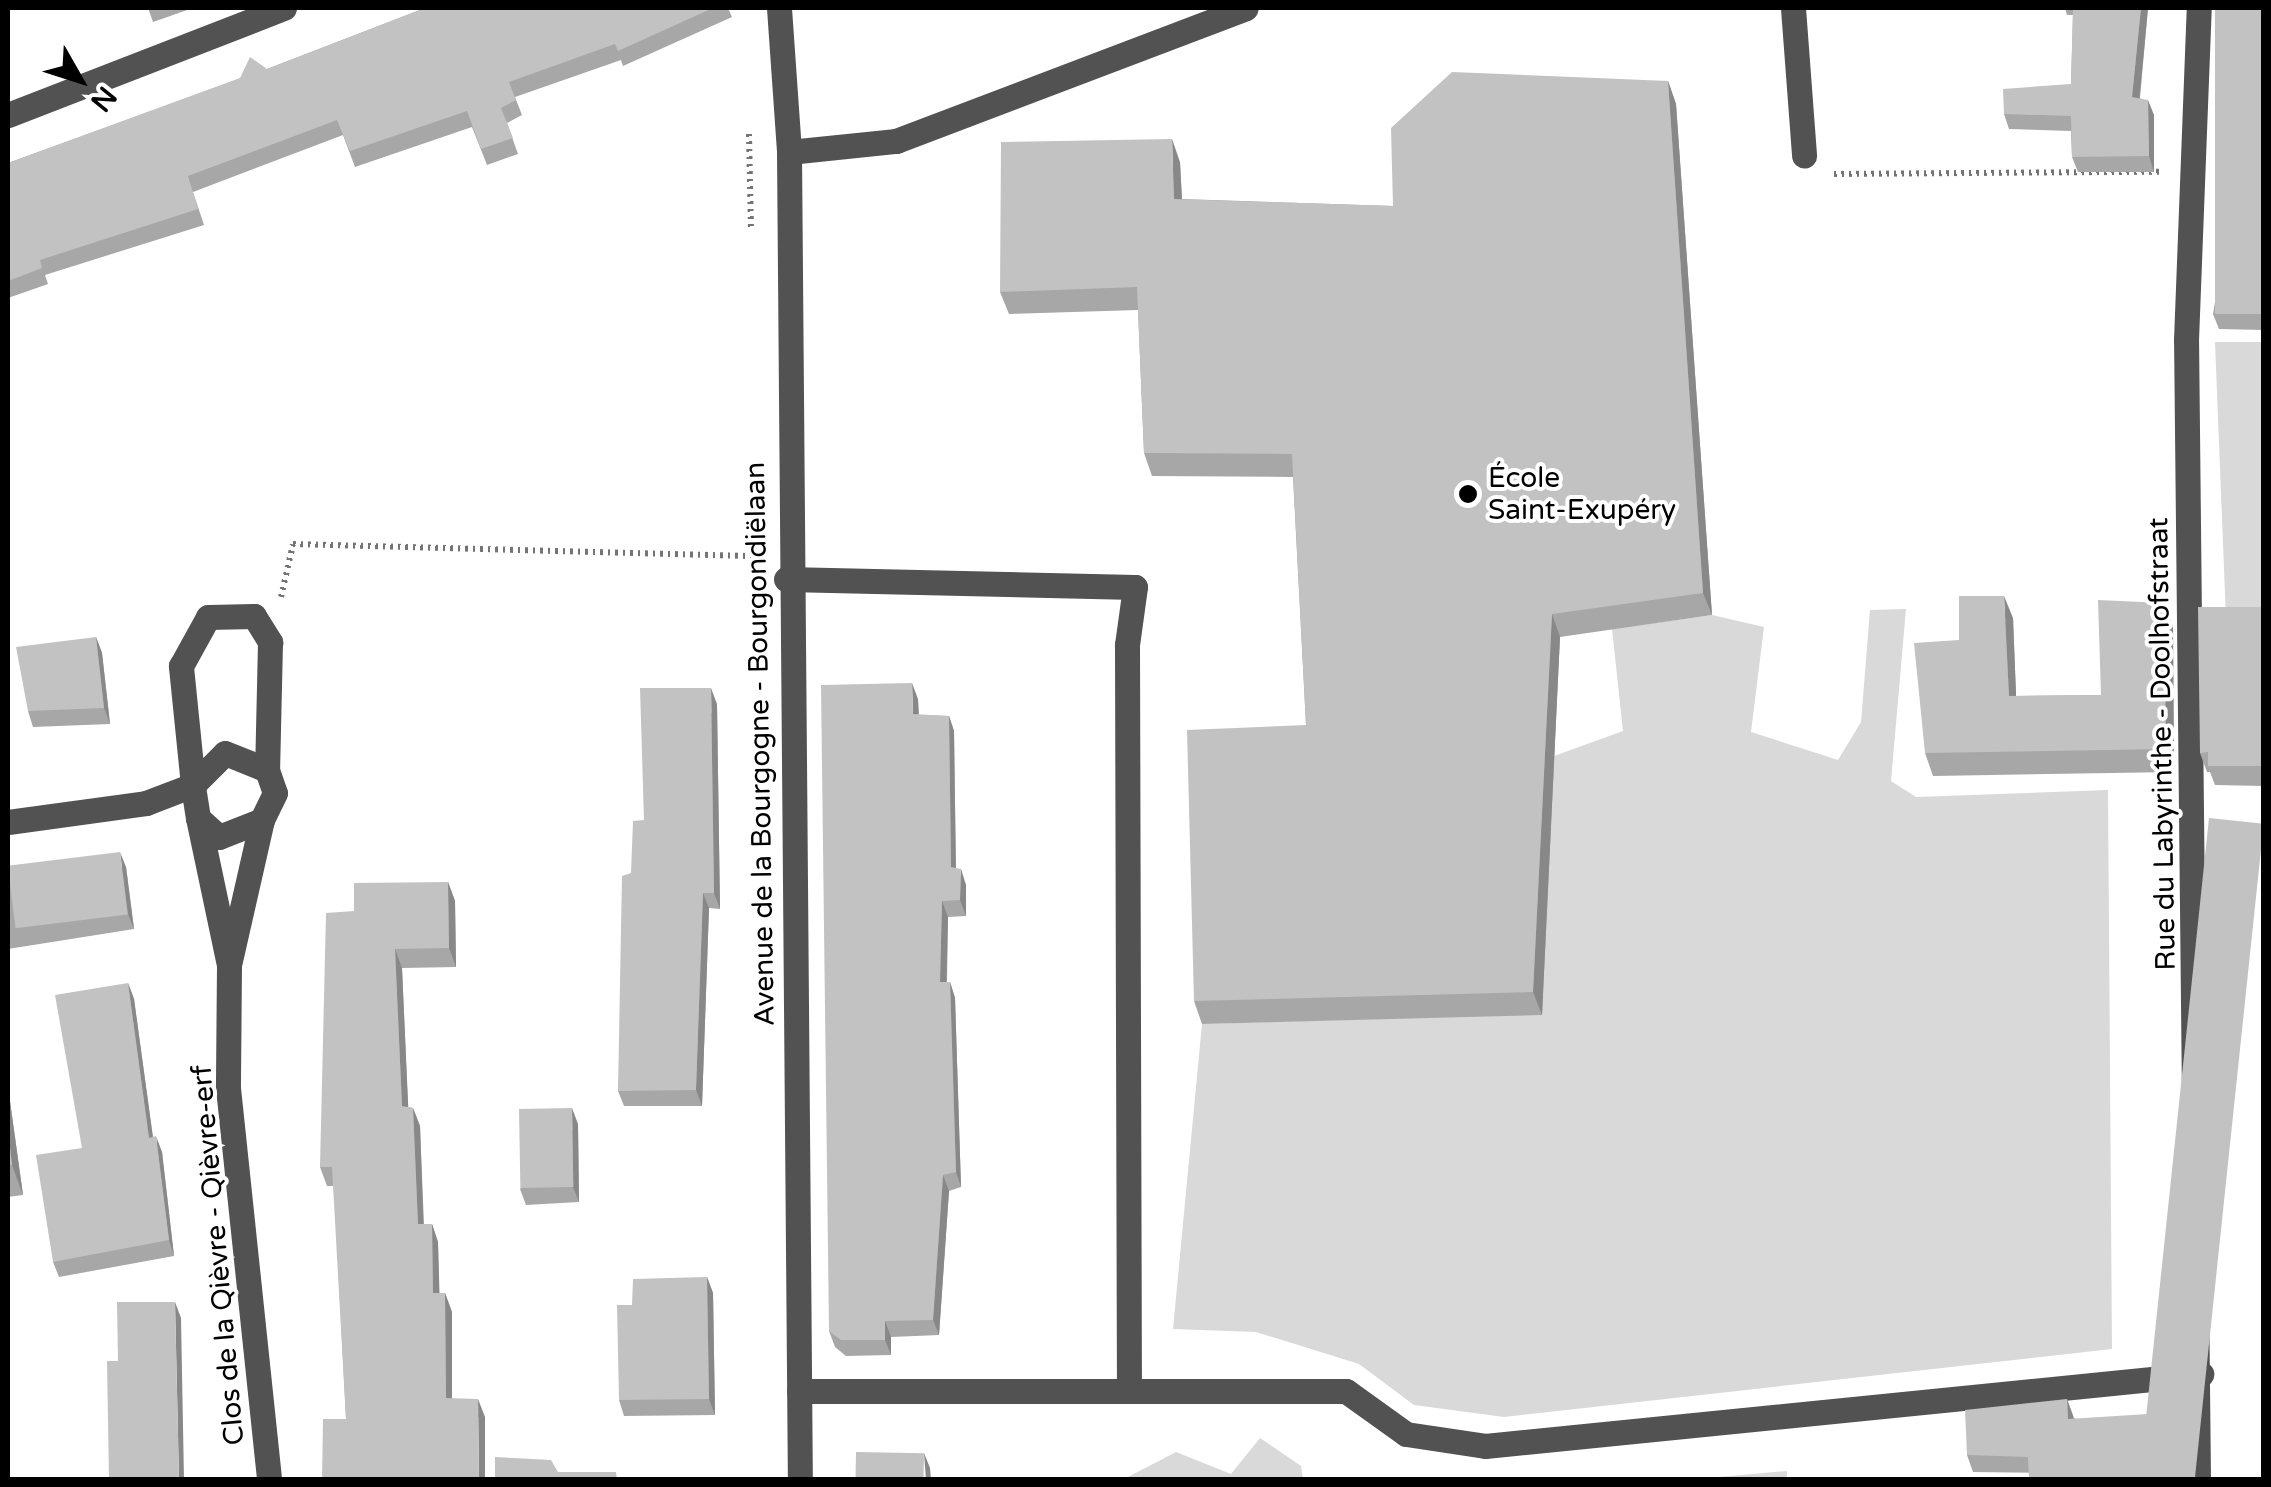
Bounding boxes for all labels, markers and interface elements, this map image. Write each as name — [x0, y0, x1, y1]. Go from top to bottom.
north arrow — [30, 30, 130, 130]
text: N — [83, 79, 124, 118]
street label: Avenue de la Bourgogne - Bourgondiëlaan — [738, 461, 782, 1027]
place label: École Saint-Exupéry — [1488, 461, 1676, 527]
marker: École Saint-Exupéry — [1457, 483, 1479, 505]
street label: Rue du Labyrinthe - Doolhofstraat — [2141, 517, 2183, 971]
street label: Clos de la Qièvre - Qièvre-erf — [185, 1063, 251, 1447]

